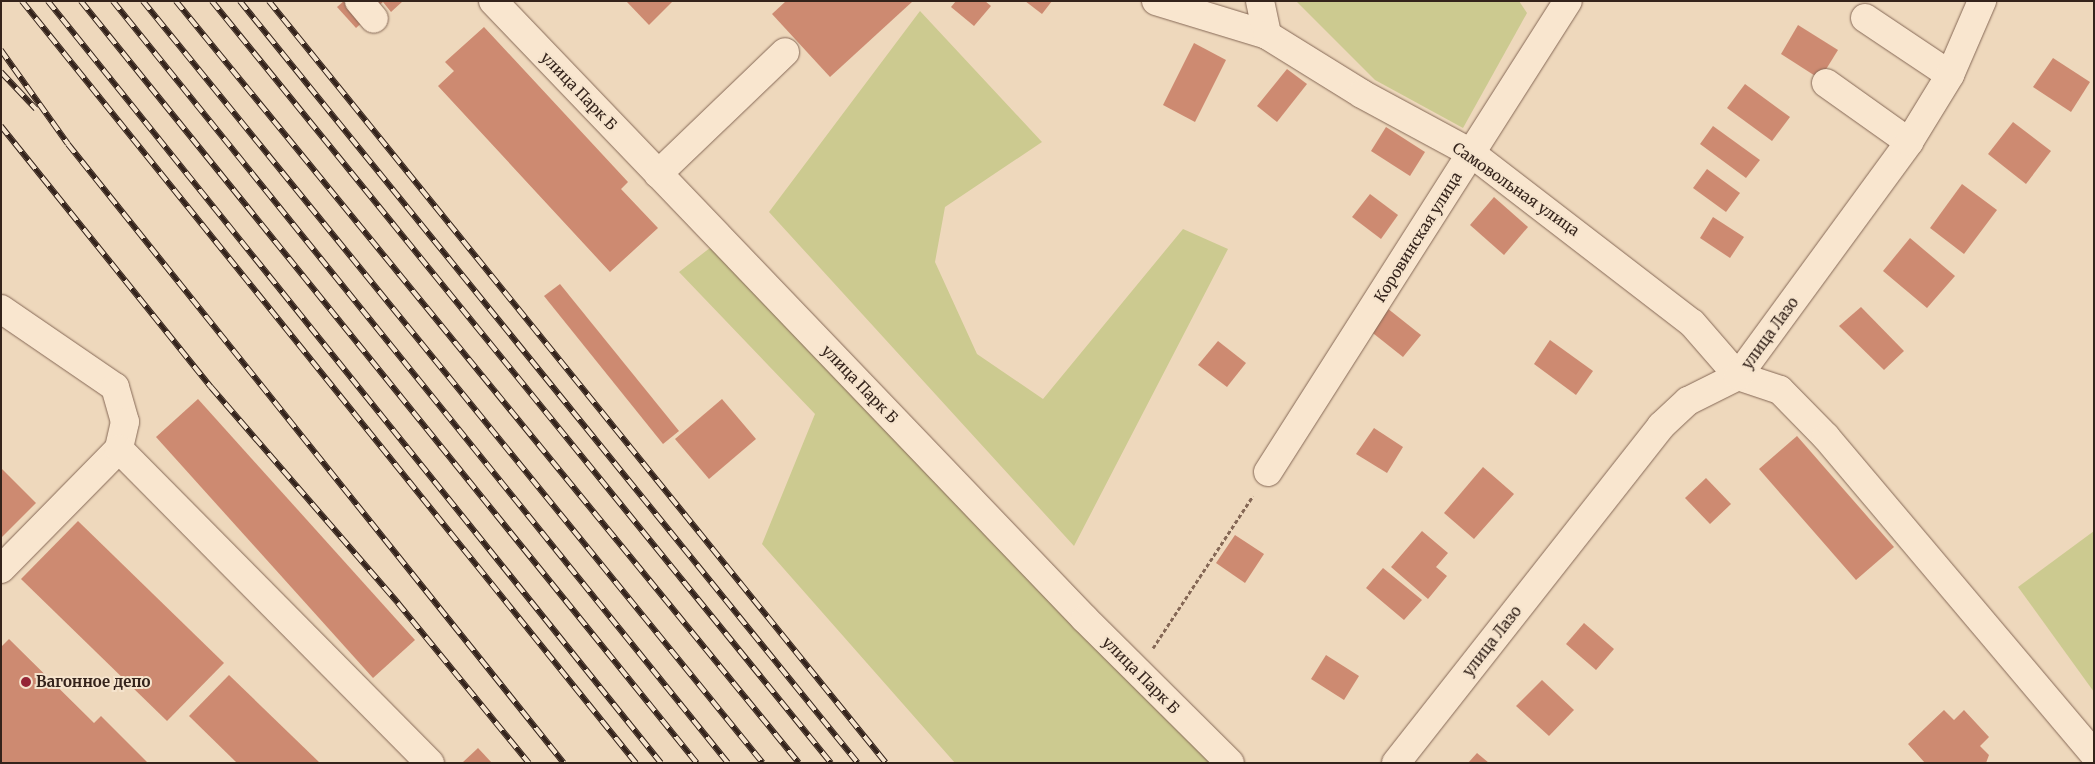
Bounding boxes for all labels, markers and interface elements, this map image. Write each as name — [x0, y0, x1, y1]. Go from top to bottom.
street label: улица Парк Б — [537, 48, 621, 134]
street label: Самовольная улица — [1449, 139, 1583, 239]
street label: Коровинская улица — [1371, 169, 1465, 305]
street label: улица Лазо — [1738, 293, 1802, 373]
street label: улица Парк Б — [818, 341, 902, 427]
street label: улица Лазо — [1459, 602, 1525, 680]
street label: улица Парк Б — [1099, 633, 1183, 717]
place label: Вагонное депо — [36, 673, 150, 691]
marker: Вагонное депо — [20, 676, 32, 688]

